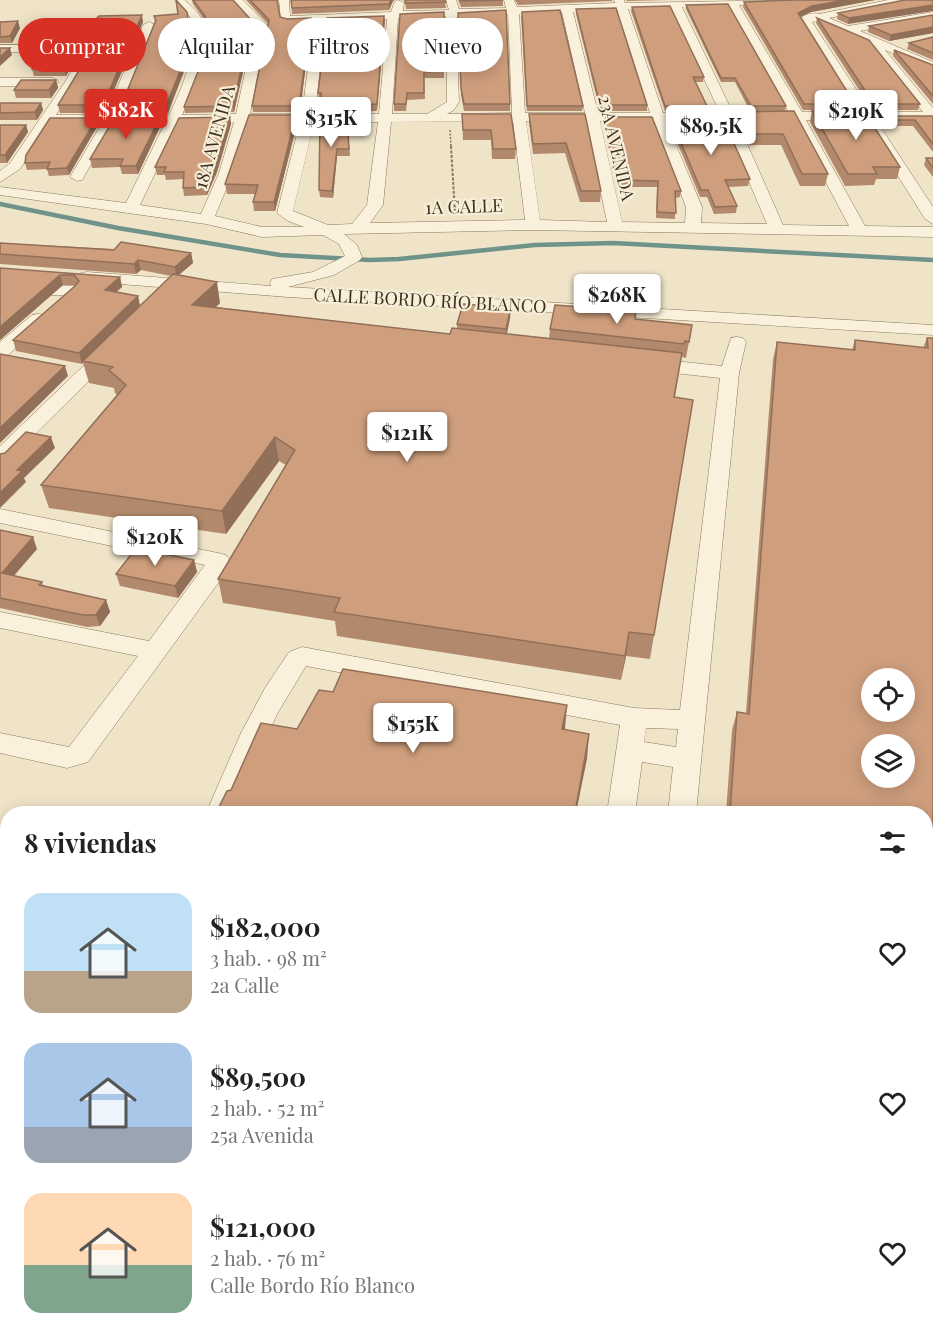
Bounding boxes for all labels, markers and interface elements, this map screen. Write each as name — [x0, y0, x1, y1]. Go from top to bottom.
chip: Comprar — [18, 18, 146, 72]
chip: Alquilar — [158, 18, 275, 72]
chip: Filtros — [287, 18, 390, 72]
chip: Nuevo — [402, 18, 503, 72]
street label: 18A AVENIDA — [188, 81, 240, 191]
pin: $182K — [84, 89, 168, 140]
pin: $219K — [814, 90, 898, 141]
street label: 23A AVENIDA — [593, 93, 641, 203]
text: $182K — [98, 95, 154, 122]
text: $219K — [829, 96, 883, 123]
pin: $315K — [289, 97, 373, 148]
text: $315K — [305, 103, 357, 130]
pin: $89.5K — [662, 105, 760, 156]
text: $89.5K — [680, 111, 742, 138]
street label: 1A CALLE — [425, 193, 503, 219]
pin: $268K — [575, 274, 659, 325]
text: $268K — [588, 280, 646, 307]
street label: CALLE BORDO RÍO BLANCO — [313, 282, 547, 318]
pin: $121K — [365, 412, 449, 463]
text: $121K — [381, 418, 433, 445]
pin: $120K — [113, 516, 197, 567]
text: $120K — [127, 522, 183, 549]
map controls — [861, 668, 915, 788]
button: locate — [861, 668, 915, 722]
pin: $155K — [371, 703, 455, 754]
text: $155K — [387, 709, 439, 736]
button: layers — [861, 734, 915, 788]
text: 8 viviendas — [24, 825, 157, 860]
icon: filters — [876, 826, 909, 859]
text: $182,000 — [210, 909, 320, 944]
icon: home — [72, 917, 144, 989]
icon: heart — [876, 937, 909, 970]
text: 3 hab. · 98 m² — [210, 944, 327, 971]
text: 2a Calle — [210, 971, 279, 998]
text: $89,500 — [210, 1059, 306, 1094]
icon: home — [72, 1067, 144, 1139]
icon: heart — [876, 1087, 909, 1120]
text: 2 hab. · 52 m² — [210, 1094, 325, 1121]
text: 25a Avenida — [210, 1121, 314, 1148]
text: $121,000 — [210, 1209, 316, 1244]
icon: home — [72, 1217, 144, 1289]
icon: heart — [876, 1237, 909, 1270]
text: 2 hab. · 76 m² — [210, 1244, 325, 1271]
text: Calle Bordo Río Blanco — [210, 1271, 415, 1298]

